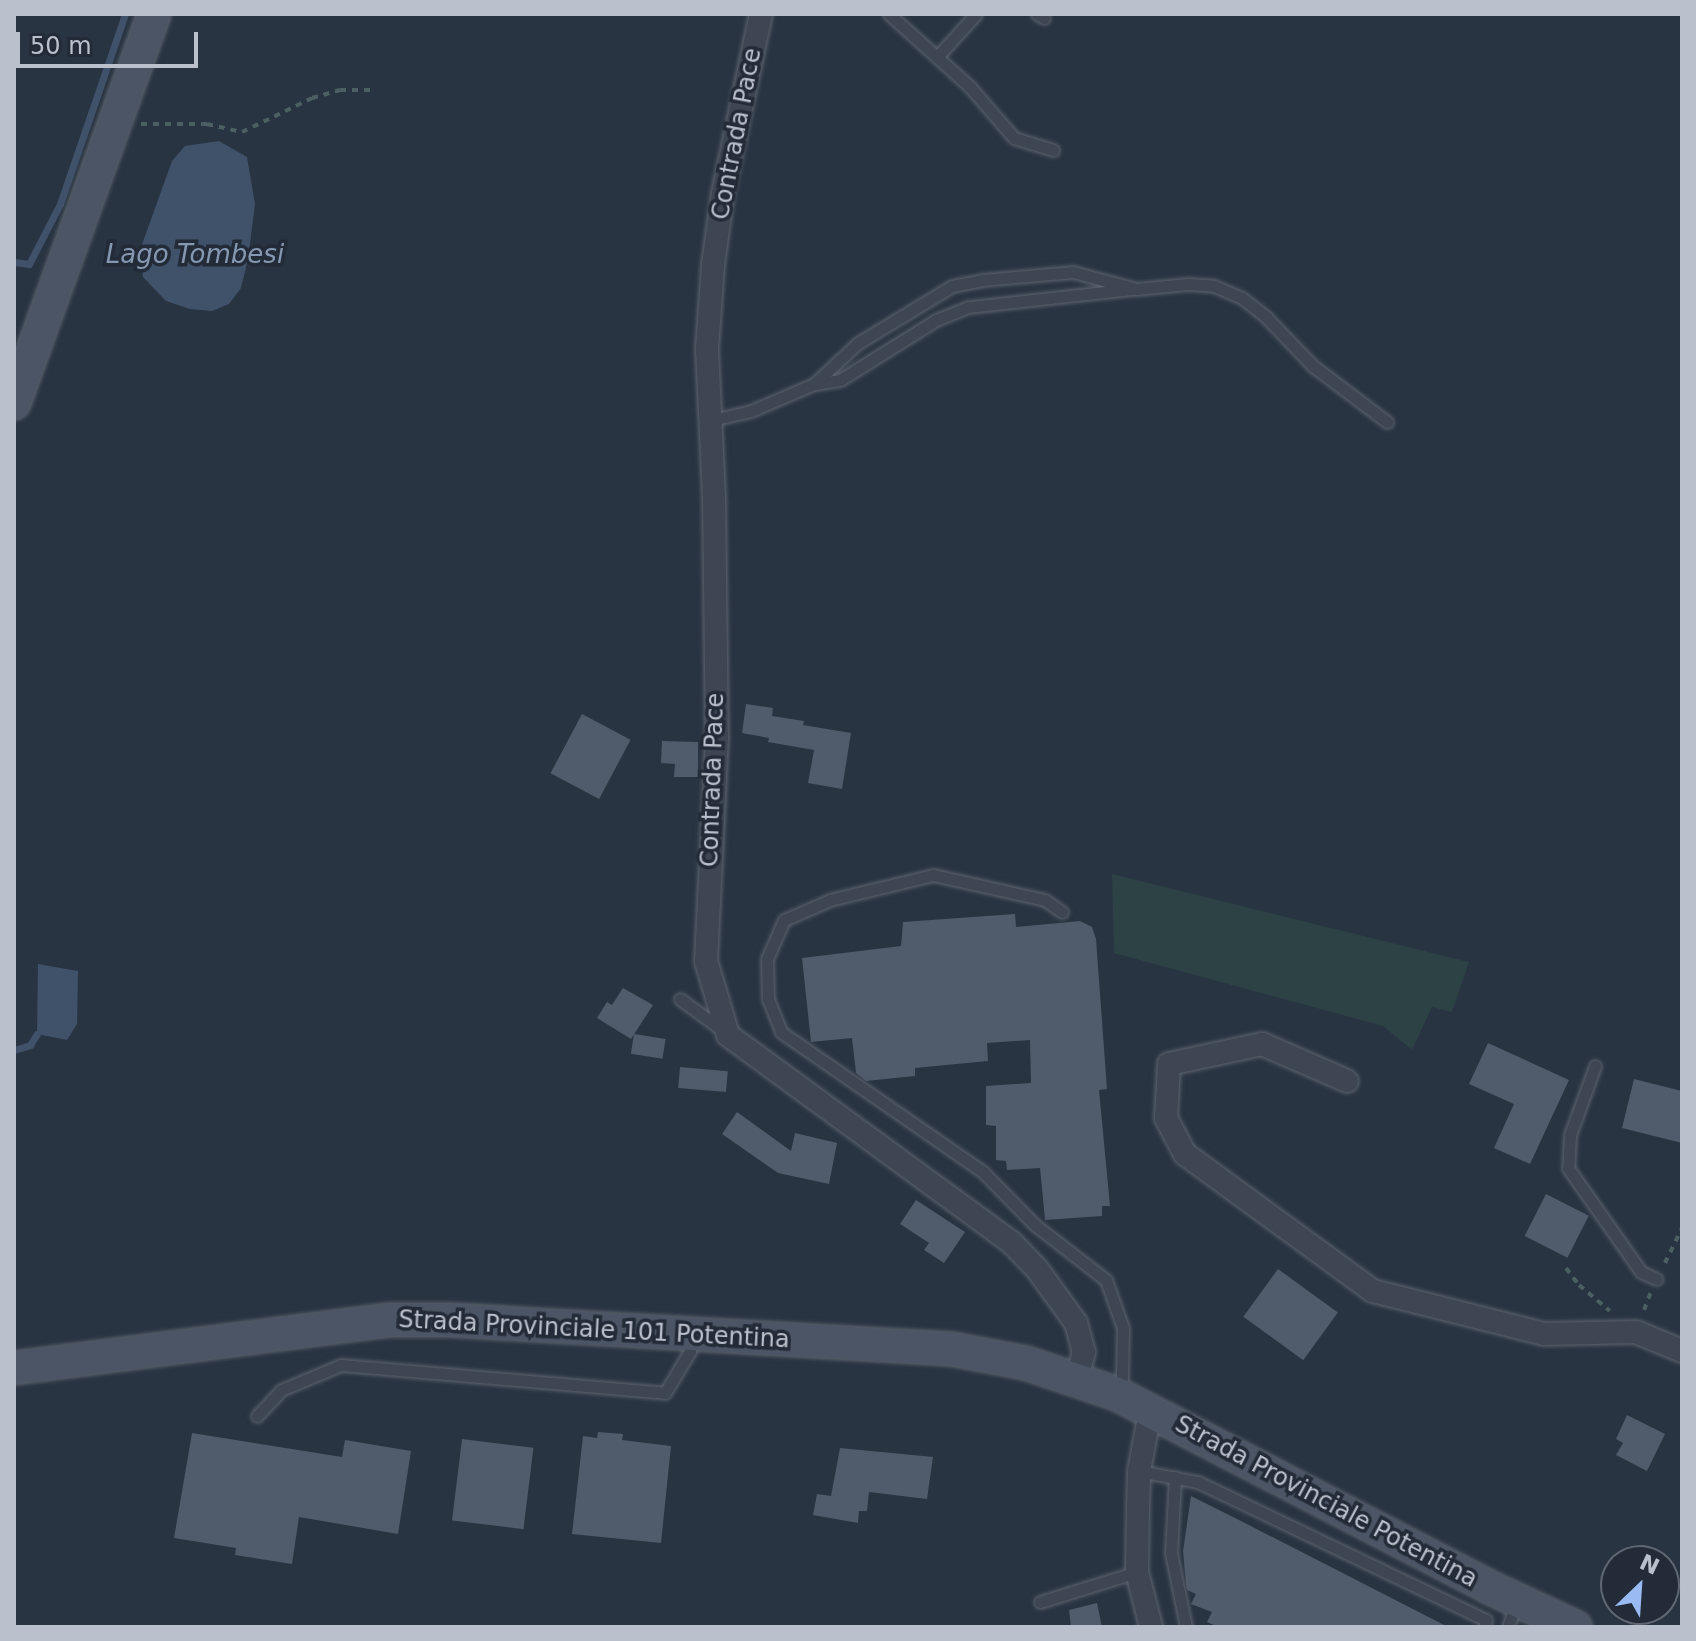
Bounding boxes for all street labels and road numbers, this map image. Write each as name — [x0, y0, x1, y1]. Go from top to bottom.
street label: Contrada Pace — [706, 46, 768, 222]
street label: Contrada Pace — [696, 692, 730, 868]
street label: Strada Provinciale 101 Potentina — [398, 1305, 790, 1355]
street label: Strada Provinciale Potentina — [1170, 1410, 1482, 1594]

